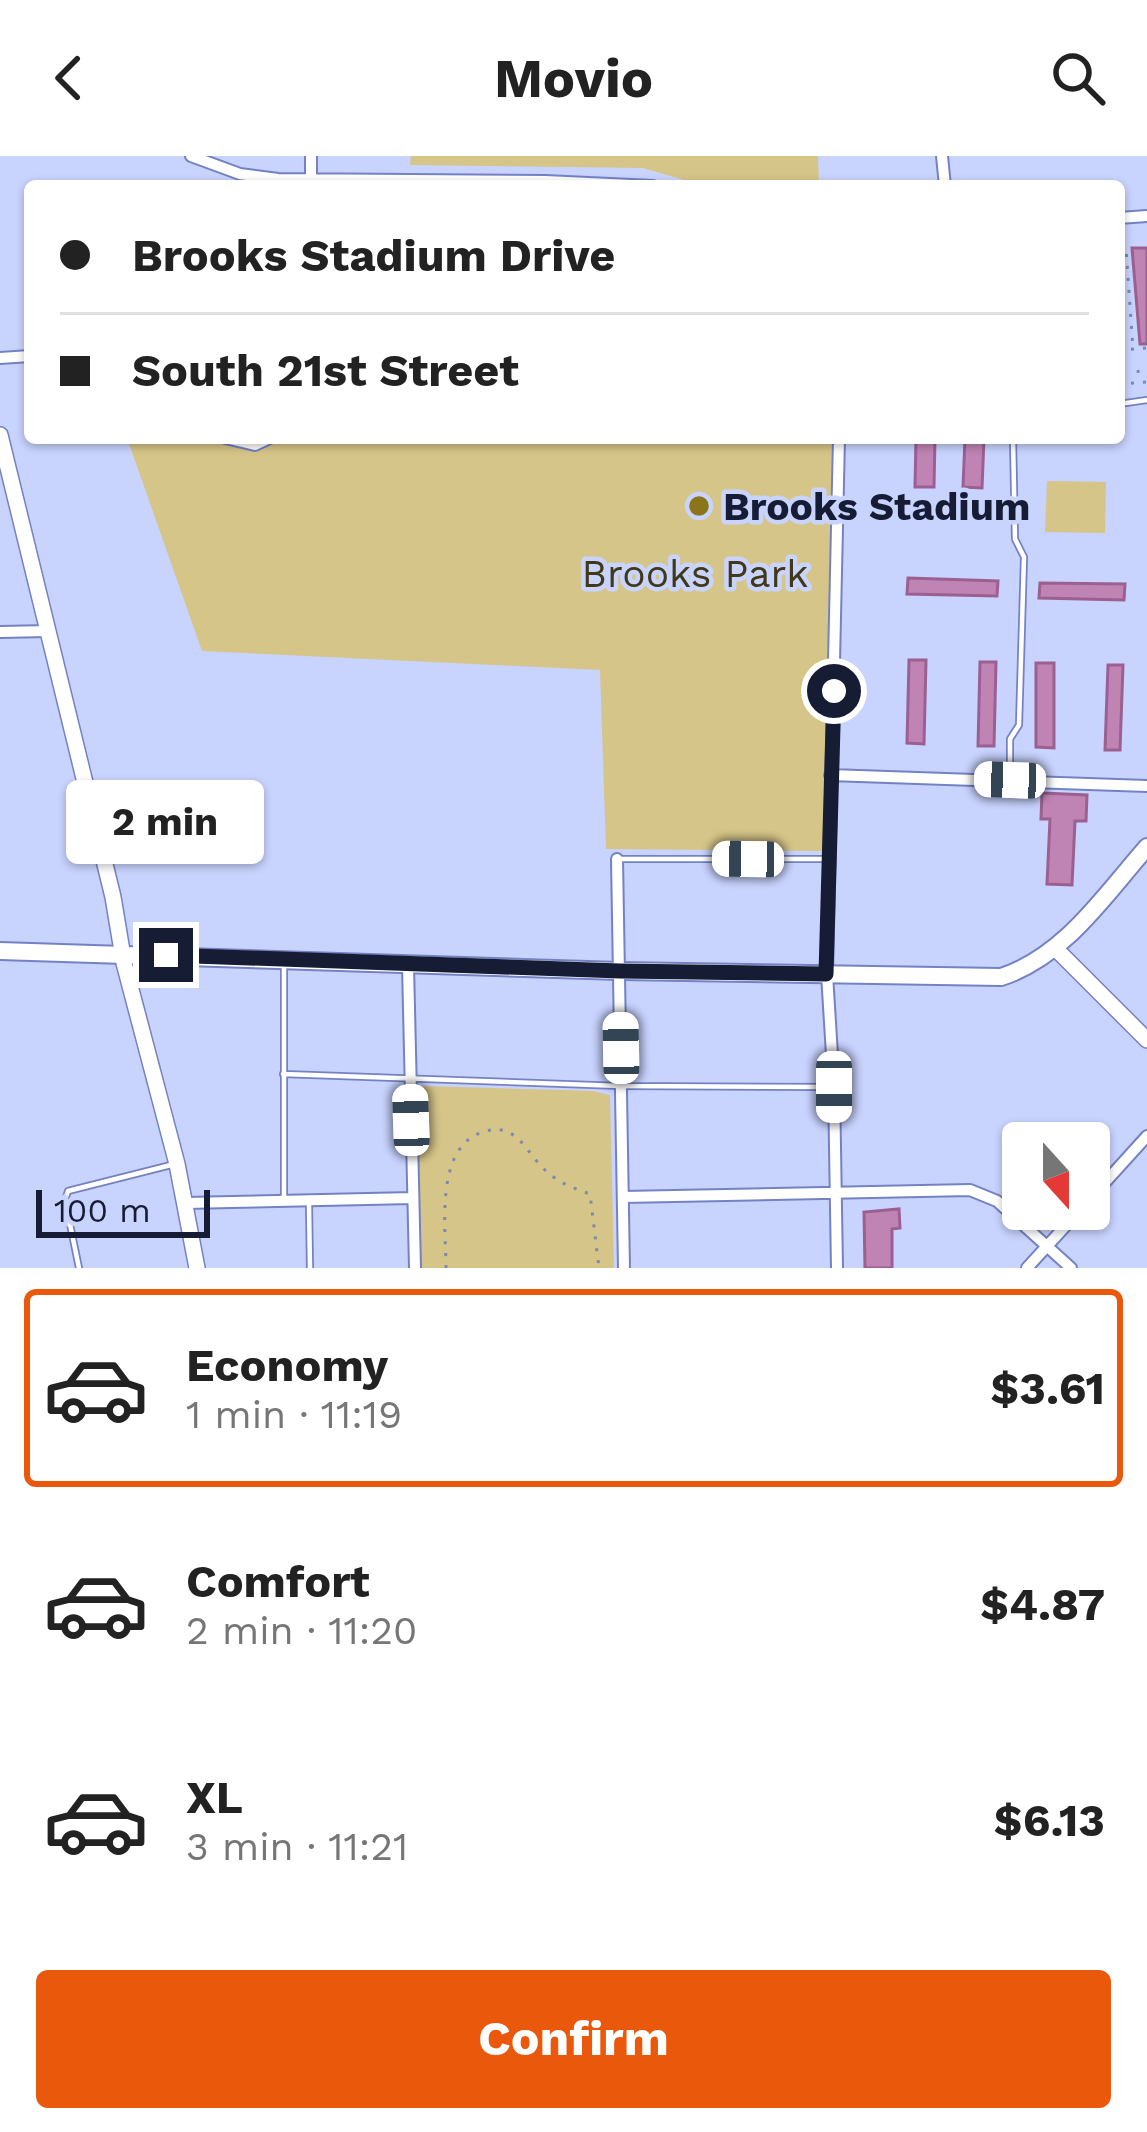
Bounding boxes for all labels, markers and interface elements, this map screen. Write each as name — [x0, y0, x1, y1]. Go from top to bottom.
icon: back — [36, 45, 102, 111]
icon: search — [1045, 45, 1111, 111]
text: Movio — [494, 47, 653, 110]
text: Brooks Stadium Drive — [132, 229, 615, 282]
text: South 21st Street — [132, 344, 519, 397]
place label: Brooks Stadium — [723, 484, 1031, 529]
marker: Brooks Stadium — [686, 493, 712, 519]
park label: Brooks Park — [582, 551, 808, 596]
route start — [807, 664, 861, 718]
car — [973, 761, 1047, 799]
callout: 2 min — [67, 781, 265, 865]
text: 2 min — [112, 799, 218, 844]
car — [712, 840, 784, 878]
route end — [139, 928, 193, 982]
car — [602, 1012, 640, 1084]
car — [816, 1051, 852, 1123]
car — [392, 1083, 430, 1157]
north arrow — [1002, 1122, 1110, 1230]
map controls — [1002, 1122, 1110, 1230]
scale bar — [36, 1184, 210, 1237]
text: 100 m — [54, 1191, 151, 1230]
icon: car — [42, 1334, 150, 1442]
text: Economy — [186, 1339, 388, 1392]
text: $3.61 — [990, 1362, 1105, 1415]
text: 1 min · 11:19 — [186, 1392, 402, 1437]
icon: car — [42, 1550, 150, 1658]
text: Comfort — [186, 1555, 370, 1608]
text: $4.87 — [980, 1578, 1105, 1631]
text: 2 min · 11:20 — [186, 1608, 417, 1653]
icon: car — [42, 1766, 150, 1874]
text: XL — [186, 1771, 243, 1824]
text: $6.13 — [994, 1794, 1105, 1847]
text: 3 min · 11:21 — [186, 1824, 408, 1869]
button: Confirm — [36, 1970, 1111, 2108]

